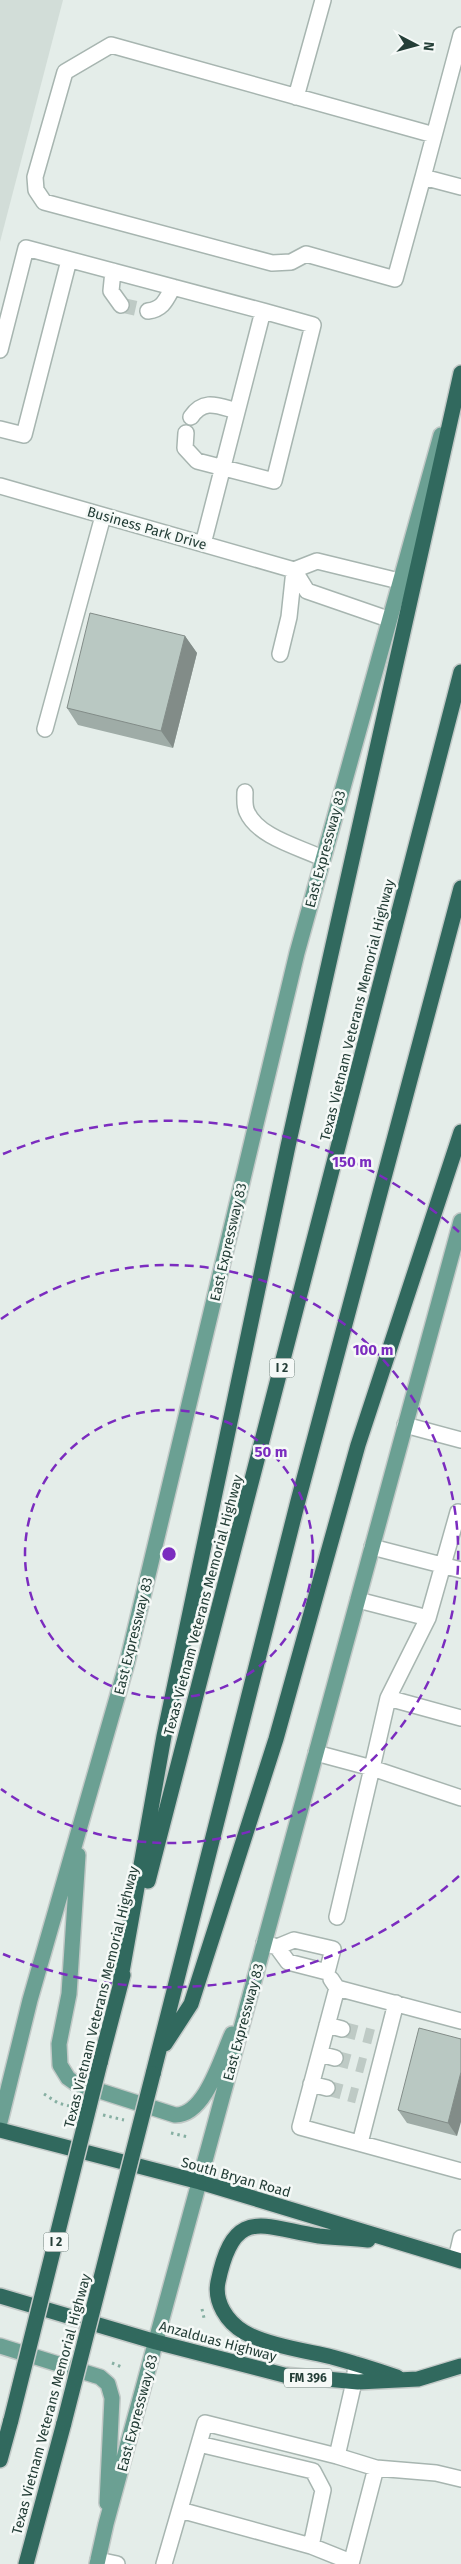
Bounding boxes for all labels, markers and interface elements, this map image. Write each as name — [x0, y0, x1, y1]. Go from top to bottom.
north arrow — [391, 20, 441, 70]
text: N — [419, 41, 437, 52]
street label: Business Park Drive — [85, 503, 209, 554]
street label: East Expressway 83 — [302, 789, 349, 910]
street label: Texas Vietnam Veterans Memorial Highway — [317, 877, 398, 1143]
text: 150 m — [332, 1153, 372, 1171]
street label: East Expressway 83 — [207, 1181, 250, 1303]
text: 100 m — [353, 1341, 393, 1359]
road number: I 2 — [270, 1359, 294, 1378]
text: 50 m — [254, 1443, 288, 1461]
street label: Texas Vietnam Veterans Memorial Highway — [160, 1473, 247, 1737]
centre of rings — [160, 1545, 178, 1563]
street label: East Expressway 83 — [111, 1575, 156, 1697]
street label: Texas Vietnam Veterans Memorial Highway — [61, 1864, 142, 2130]
street label: East Expressway 83 — [220, 1962, 267, 2083]
street label: South Bryan Road — [179, 2154, 293, 2201]
road number: I 2 — [44, 2232, 68, 2252]
street label: Texas Vietnam Veterans Memorial Highway — [8, 2272, 95, 2536]
street label: Anzalduas Highway — [157, 2318, 279, 2365]
street label: East Expressway 83 — [114, 2353, 161, 2474]
road number: FM 396 — [284, 2368, 332, 2388]

